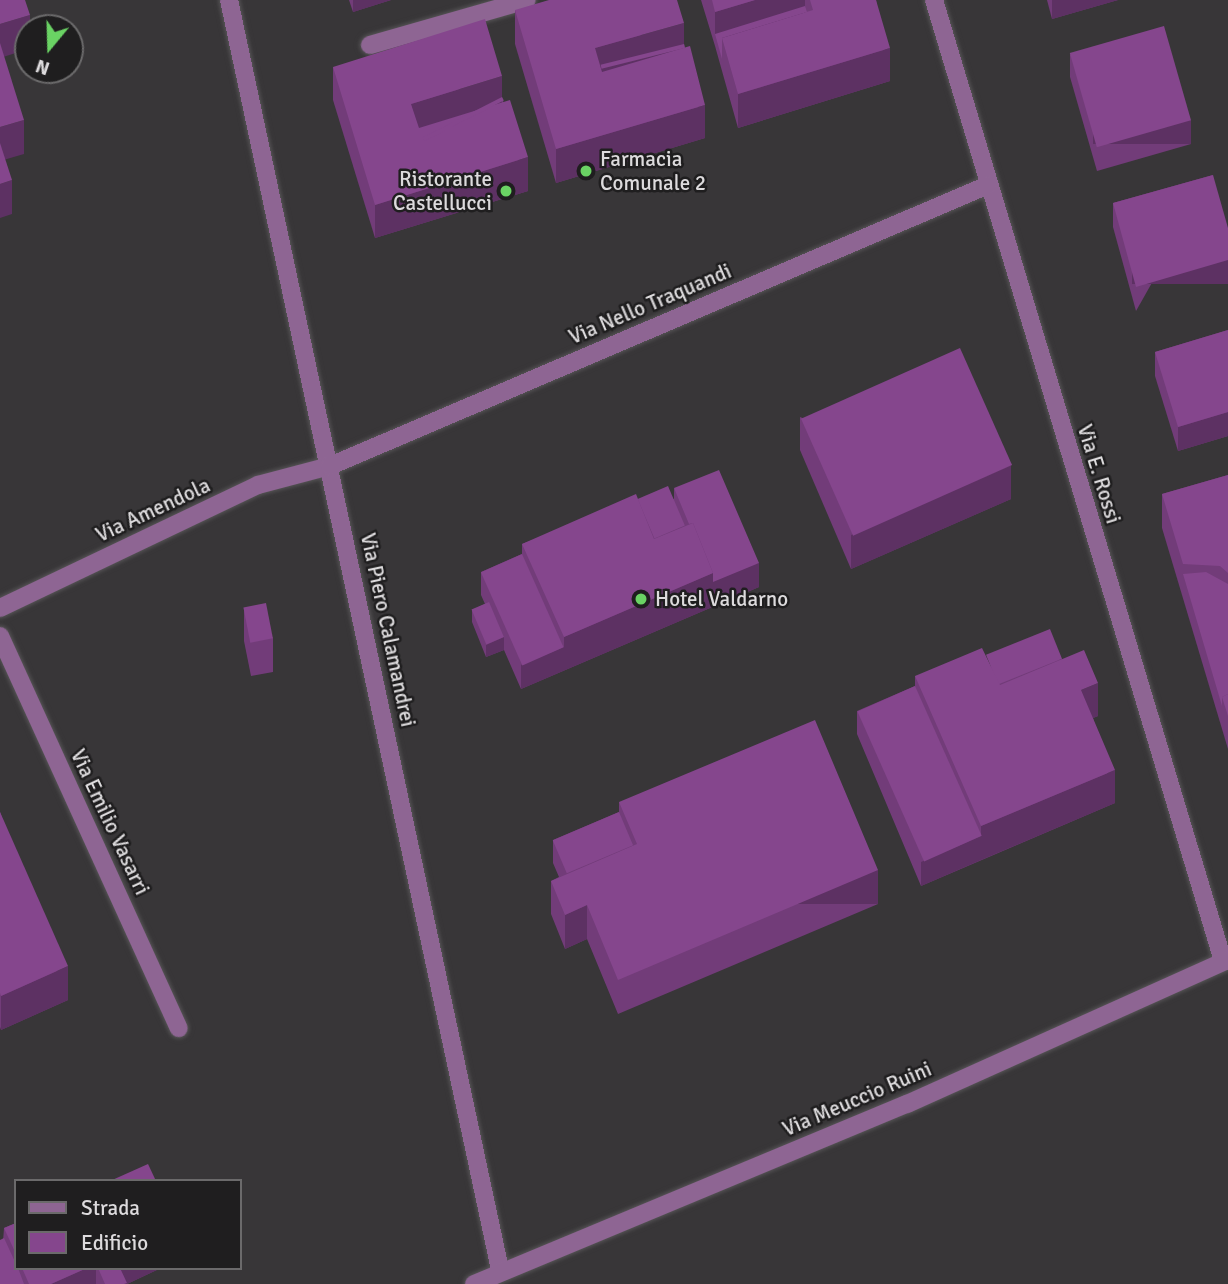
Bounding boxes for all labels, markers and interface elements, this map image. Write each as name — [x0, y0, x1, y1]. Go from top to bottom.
north arrow — [14, 14, 84, 84]
text: N — [33, 53, 53, 80]
place label: Farmacia Comunale 2 — [600, 146, 706, 196]
marker: Farmacia Comunale 2 — [578, 163, 594, 179]
place label: Ristorante Castellucci — [393, 166, 492, 216]
marker: Ristorante Castellucci — [498, 183, 514, 199]
street label: Via Nello Traquandi — [565, 258, 735, 350]
street label: Via E. Rossi — [1072, 421, 1126, 527]
street label: Via Amendola — [92, 472, 214, 548]
street label: Via Piero Calamandrei — [355, 531, 421, 729]
place label: Hotel Valdarno — [655, 586, 788, 612]
marker: Hotel Valdarno — [633, 591, 649, 607]
street label: Via Emilio Vasarri — [65, 745, 155, 899]
street label: Via Meuccio Ruini — [779, 1056, 935, 1142]
legend — [14, 1179, 242, 1270]
text: Strada — [81, 1195, 140, 1221]
text: Edificio — [81, 1230, 148, 1256]

